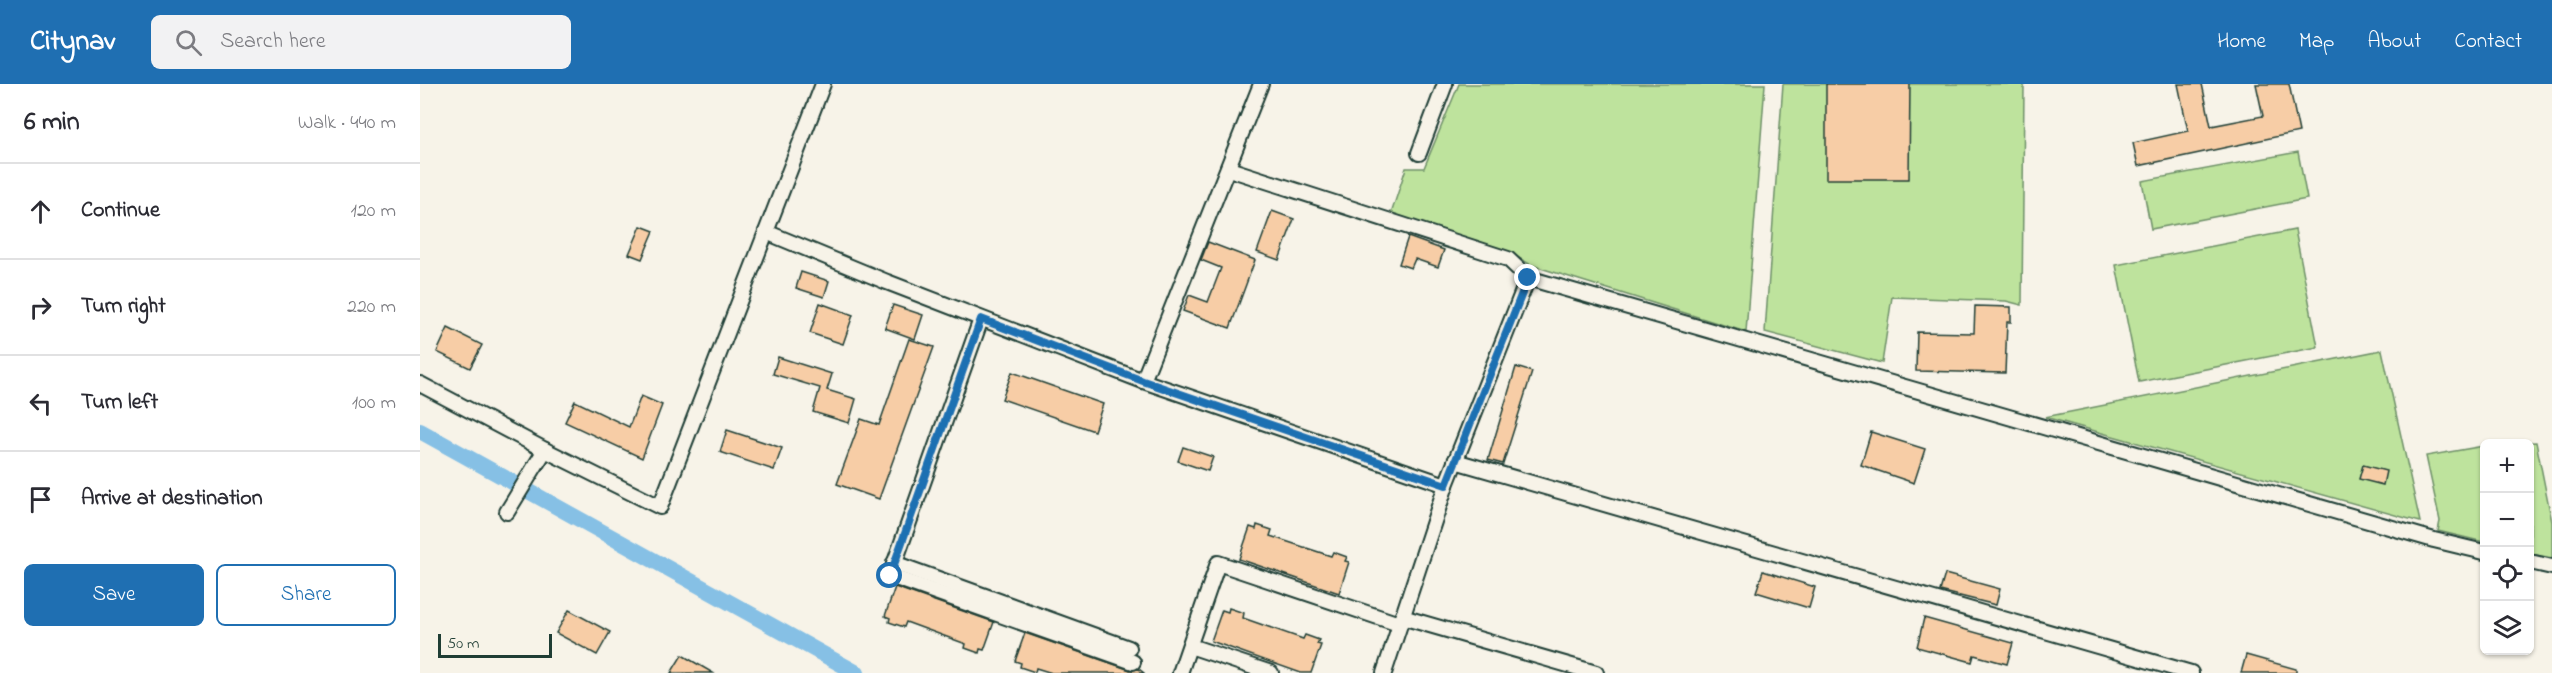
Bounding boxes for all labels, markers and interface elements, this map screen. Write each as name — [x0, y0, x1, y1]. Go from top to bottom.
search box — [151, 15, 571, 69]
text: Citynav — [30, 22, 115, 63]
icon: search — [172, 26, 205, 59]
text: Search here — [220, 26, 326, 58]
text: Home — [2217, 27, 2266, 57]
text: Map — [2299, 27, 2334, 57]
text: About — [2367, 27, 2421, 57]
text: Contact — [2454, 27, 2522, 57]
text: 6 min — [24, 104, 80, 142]
text: Walk · 440 m — [298, 109, 396, 138]
icon: ahead — [24, 195, 57, 228]
text: Continue — [81, 195, 160, 227]
text: 120 m — [351, 197, 396, 226]
route end — [1514, 264, 1540, 290]
icon: right — [24, 291, 57, 324]
text: Turn right — [81, 291, 166, 323]
text: 220 m — [347, 293, 396, 322]
icon: left — [24, 387, 57, 420]
text: Turn left — [81, 387, 158, 419]
text: 100 m — [352, 389, 396, 418]
map controls — [2480, 439, 2534, 655]
button: + — [2480, 439, 2534, 493]
icon: arrive — [24, 483, 57, 516]
text: Arrive at destination — [81, 483, 263, 515]
button: − — [2480, 493, 2534, 547]
button: locate — [2480, 547, 2534, 601]
route start — [876, 562, 902, 588]
button: Save — [24, 564, 204, 626]
button: Share — [216, 564, 396, 626]
button: layers — [2480, 601, 2534, 655]
scale bar — [438, 631, 552, 658]
text: 50 m — [447, 632, 479, 656]

